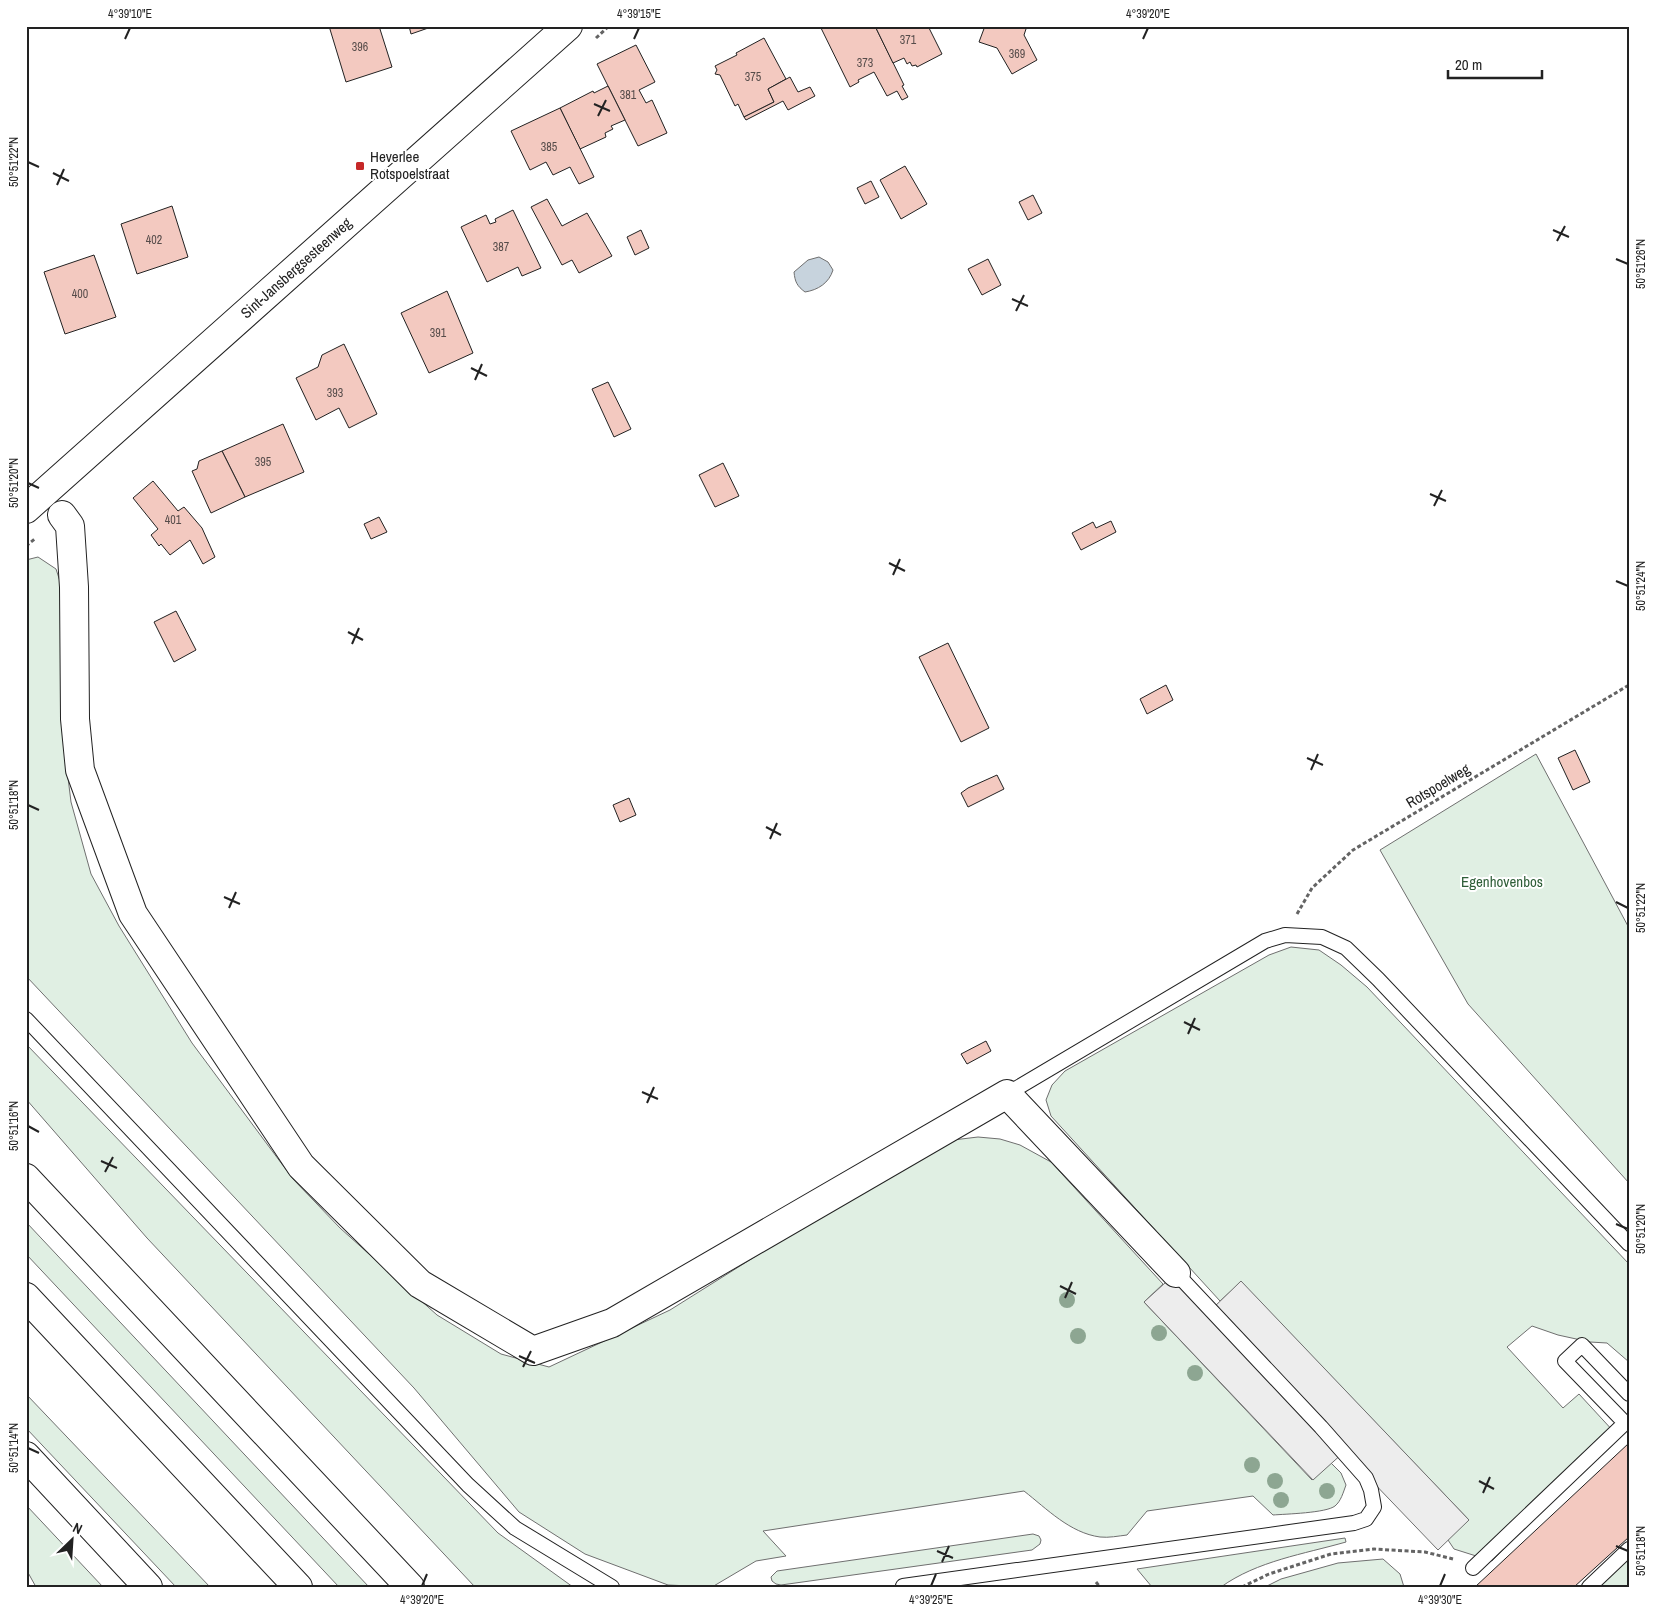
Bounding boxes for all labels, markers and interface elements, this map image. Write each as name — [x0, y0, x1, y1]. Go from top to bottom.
text: 4°39'10"E — [108, 6, 152, 22]
text: 4°39'15"E — [617, 6, 661, 22]
text: 4°39'20"E — [1126, 6, 1170, 22]
house number: 371 — [900, 32, 917, 48]
house number: 396 — [352, 39, 368, 55]
house number: 369 — [1009, 46, 1025, 62]
scale bar — [1448, 48, 1541, 80]
text: 20 m — [1455, 54, 1482, 75]
house number: 373 — [857, 55, 873, 71]
house number: 375 — [745, 69, 762, 85]
house number: 381 — [620, 87, 637, 103]
text: 50°51'22"N — [6, 137, 22, 187]
house number: 385 — [541, 139, 558, 155]
place label: Heverlee Rotspoelstraat — [370, 146, 450, 184]
marker: Heverlee Rotspoelstraat — [354, 160, 366, 172]
street label: Sint-Jansbergsesteenweg — [236, 212, 356, 323]
house number: 402 — [146, 232, 162, 248]
house number: 387 — [493, 239, 510, 255]
text: 50°51'26"N — [1633, 239, 1649, 289]
house number: 400 — [72, 286, 88, 302]
house number: 391 — [430, 325, 447, 341]
house number: 393 — [327, 385, 343, 401]
house number: 395 — [255, 454, 272, 470]
text: 50°51'20"N — [6, 458, 22, 508]
house number: 401 — [165, 512, 182, 528]
text: 50°51'24"N — [1633, 561, 1649, 611]
street label: Rotspoelweg — [1402, 758, 1474, 813]
text: 50°51'18"N — [6, 780, 22, 830]
park label: Egenhovenbos — [1461, 871, 1543, 892]
text: 50°51'22"N — [1633, 883, 1649, 933]
text: 50°51'16"N — [6, 1101, 22, 1151]
text: 50°51'20"N — [1633, 1204, 1649, 1254]
text: 50°51'14"N — [6, 1423, 22, 1473]
north arrow — [48, 1516, 98, 1566]
text: N — [70, 1518, 85, 1538]
text: 50°51'18"N — [1633, 1526, 1649, 1576]
text: 4°39'20"E — [400, 1592, 444, 1608]
text: 4°39'25"E — [909, 1592, 953, 1608]
text: 4°39'30"E — [1418, 1592, 1462, 1608]

